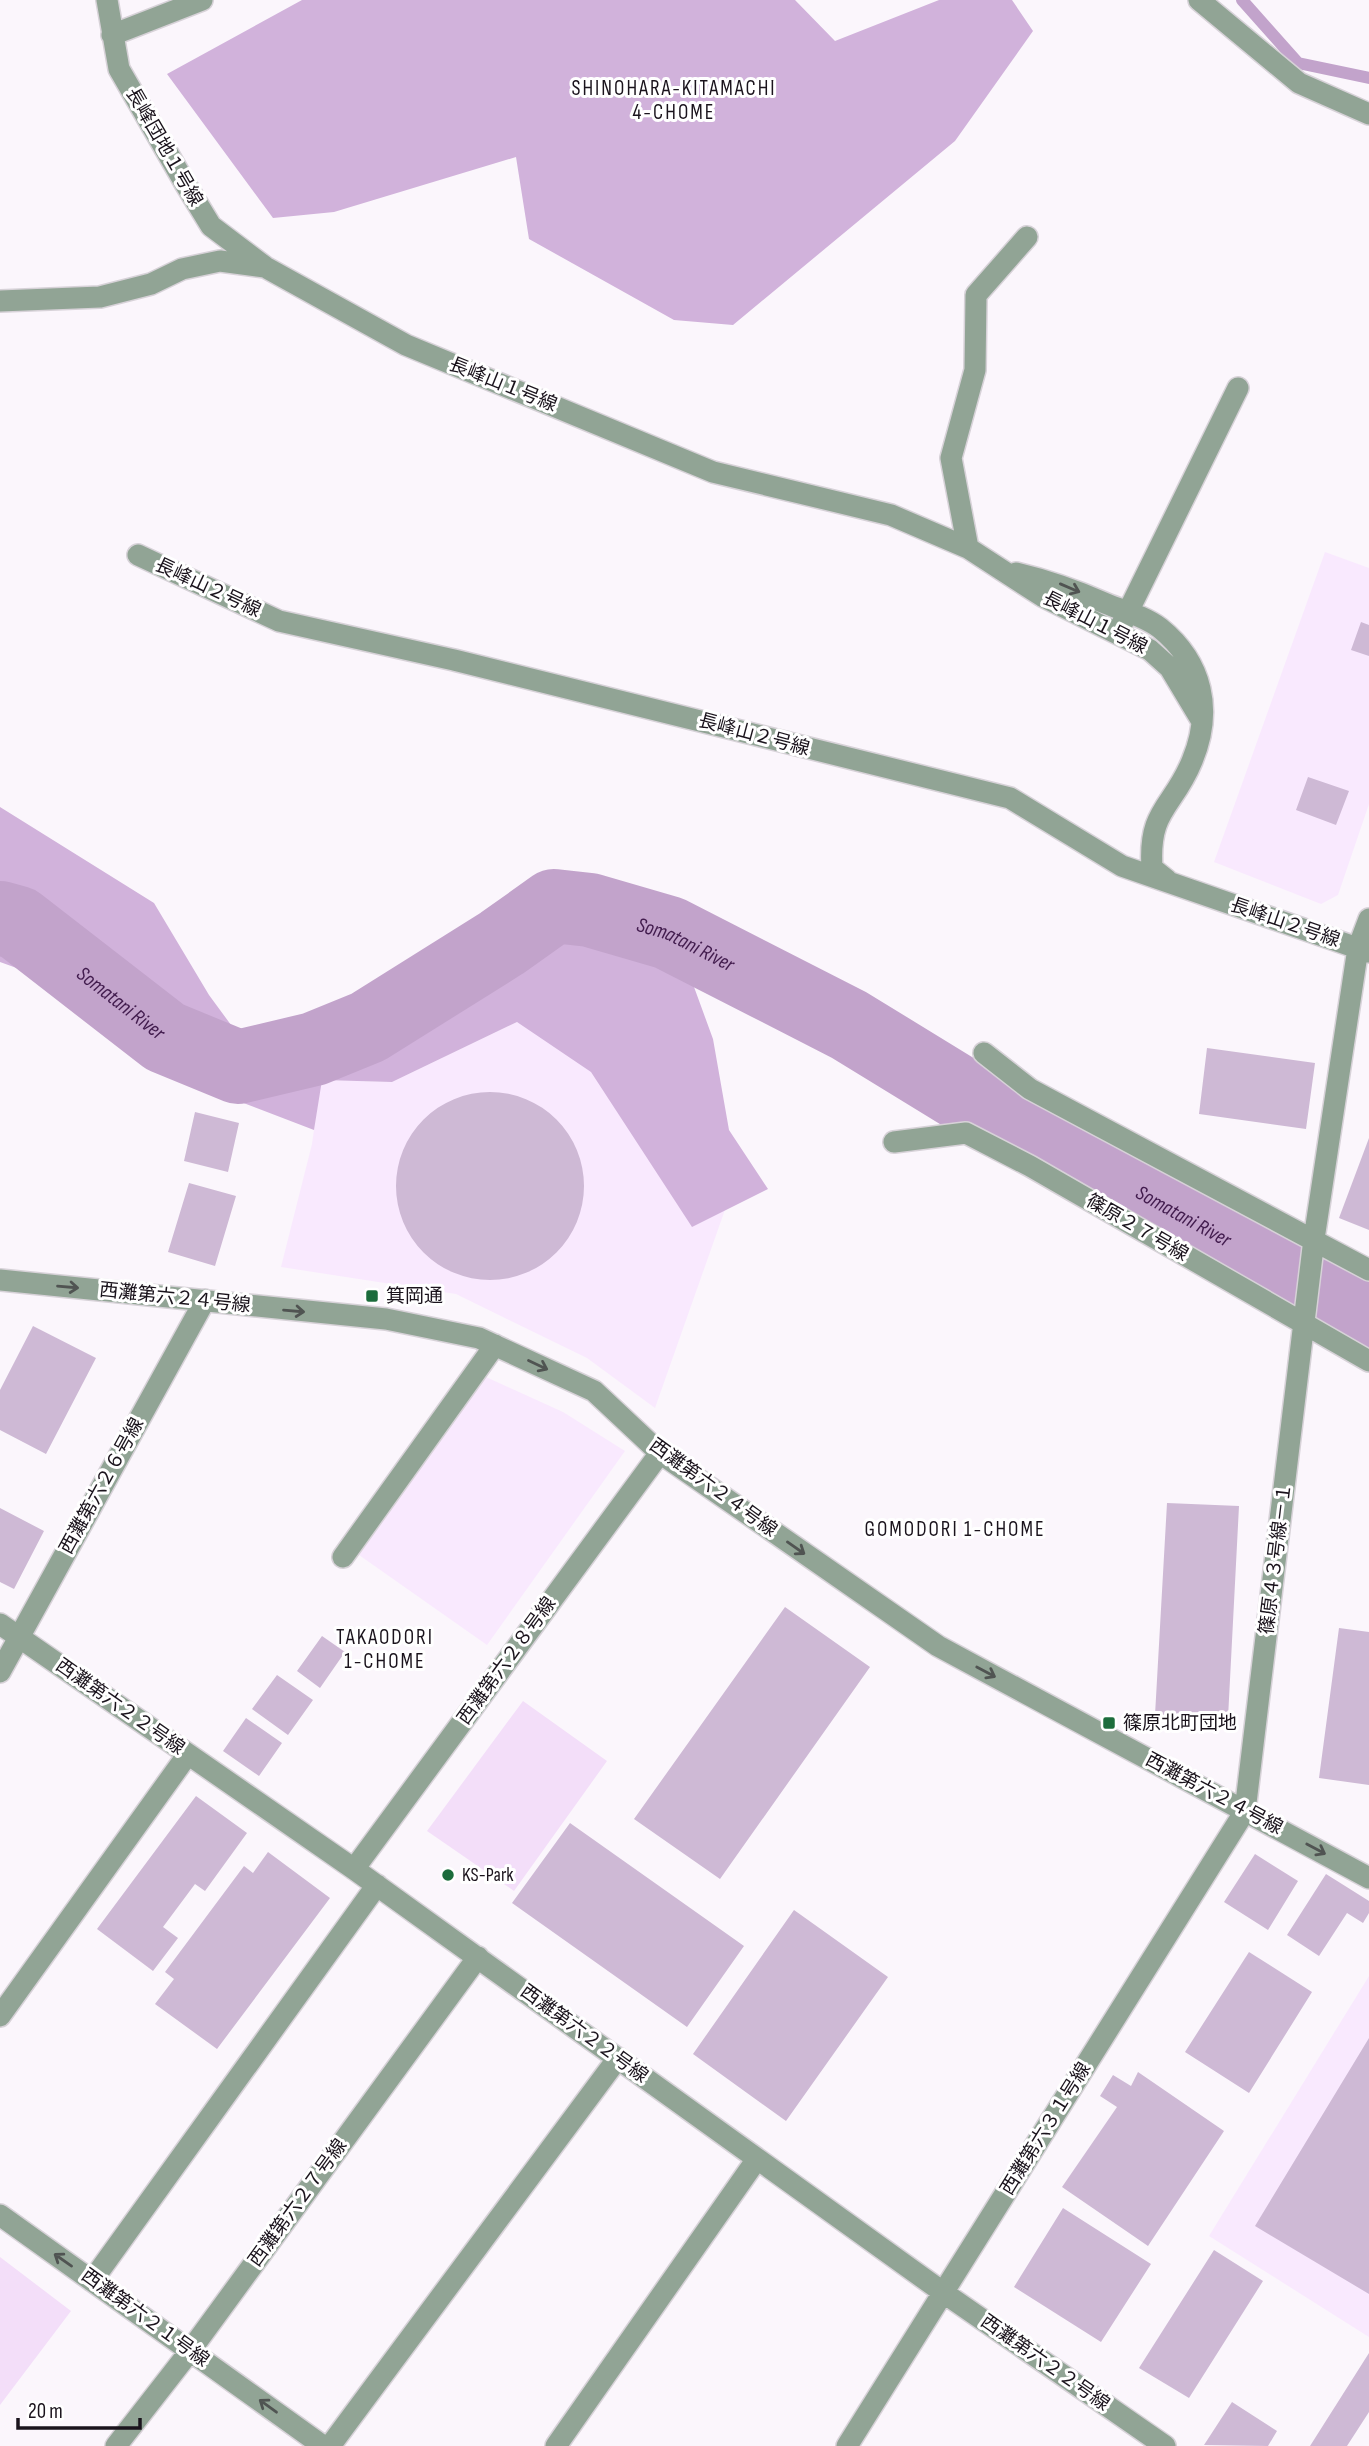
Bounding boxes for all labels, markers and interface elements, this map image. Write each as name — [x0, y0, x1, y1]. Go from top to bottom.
district label: SHINOHARA-KITAMACHI 4-CHOME — [571, 76, 777, 125]
street label: 長峰団地１号線 — [121, 84, 207, 210]
street label: 長峰山１号線 — [446, 353, 560, 417]
street label: 長峰山２号線 — [151, 553, 265, 623]
one-way arrow — [1059, 582, 1080, 595]
street label: 長峰山１号線 — [1039, 587, 1151, 659]
street label: 長峰山２号線 — [696, 709, 812, 761]
street label: 長峰山２号線 — [1227, 894, 1343, 952]
water label: Somatani River — [634, 912, 740, 977]
water label: Somatani River — [72, 961, 171, 1046]
water label: Somatani River — [1132, 1180, 1236, 1253]
street label: 篠原２７号線 — [1082, 1190, 1192, 1266]
street label: 西灘第六２４号線 — [98, 1279, 252, 1317]
one-way arrow — [56, 1281, 78, 1294]
place label: 箕岡通 — [386, 1285, 443, 1308]
marker: 箕岡通 — [364, 1288, 380, 1304]
one-way arrow — [282, 1305, 305, 1318]
one-way arrow — [527, 1359, 548, 1372]
street label: 西灘第六２６号線 — [55, 1414, 149, 1558]
street label: 西灘第六２４号線 — [645, 1434, 781, 1542]
street label: 篠原４３号線－１ — [1255, 1482, 1297, 1636]
district label: GOMODORI 1-CHOME — [864, 1517, 1046, 1542]
one-way arrow — [786, 1541, 805, 1555]
street label: 西灘第六２８号線 — [453, 1593, 561, 1729]
district label: TAKAODORI 1-CHOME — [336, 1625, 434, 1674]
street label: 西灘第六２２号線 — [51, 1654, 189, 1760]
one-way arrow — [976, 1666, 996, 1680]
place label: 篠原北町団地 — [1123, 1712, 1237, 1735]
marker: 篠原北町団地 — [1101, 1715, 1117, 1731]
street label: 西灘第六２４号線 — [1141, 1748, 1287, 1840]
one-way arrow — [1306, 1843, 1326, 1857]
place label: KS-Park — [462, 1864, 514, 1887]
marker: KS-Park — [440, 1867, 456, 1883]
street label: 西灘第六２２号線 — [516, 1980, 652, 2088]
street label: 西灘第六３１号線 — [996, 2058, 1096, 2200]
street label: 西灘第六２７号線 — [244, 2135, 352, 2271]
one-way arrow — [54, 2253, 73, 2267]
street label: 西灘第六２１号線 — [77, 2264, 213, 2372]
street label: 西灘第六２２号線 — [976, 2310, 1114, 2416]
scale bar — [18, 2386, 140, 2430]
text: 20 m — [28, 2399, 63, 2424]
one-way arrow — [259, 2399, 278, 2413]

